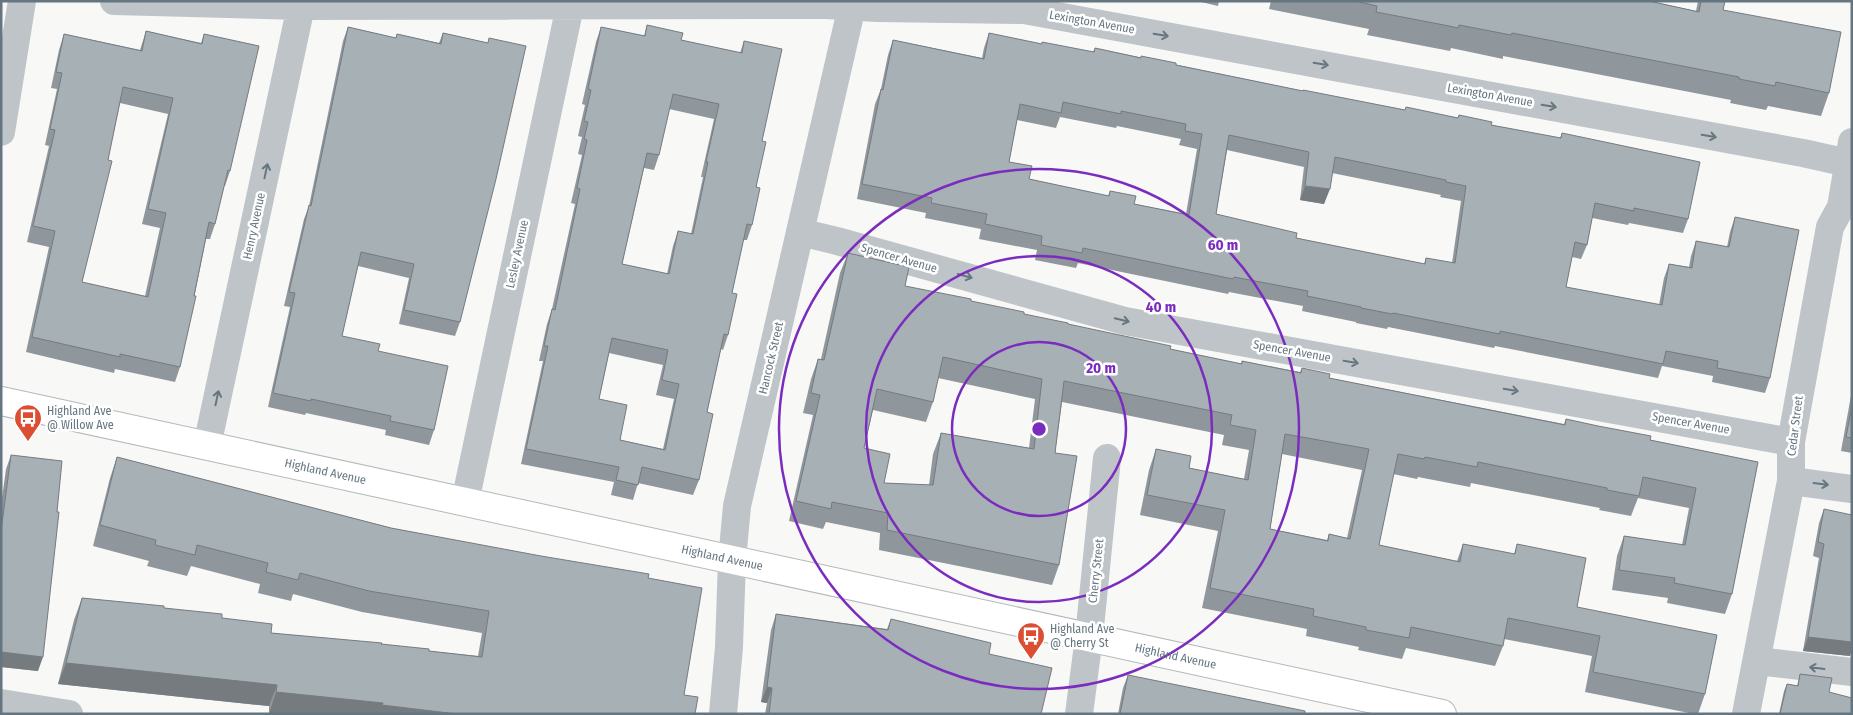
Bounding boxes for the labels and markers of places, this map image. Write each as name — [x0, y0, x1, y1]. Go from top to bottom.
bus stop icon: Highland Ave @ Willow Ave — [13, 403, 43, 442]
place label: Highland Ave @ Willow Ave — [47, 404, 114, 432]
centre of rings — [1030, 420, 1048, 438]
bus stop icon: Highland Ave @ Cherry St — [1016, 621, 1046, 660]
place label: Highland Ave @ Cherry St — [1050, 622, 1114, 650]

